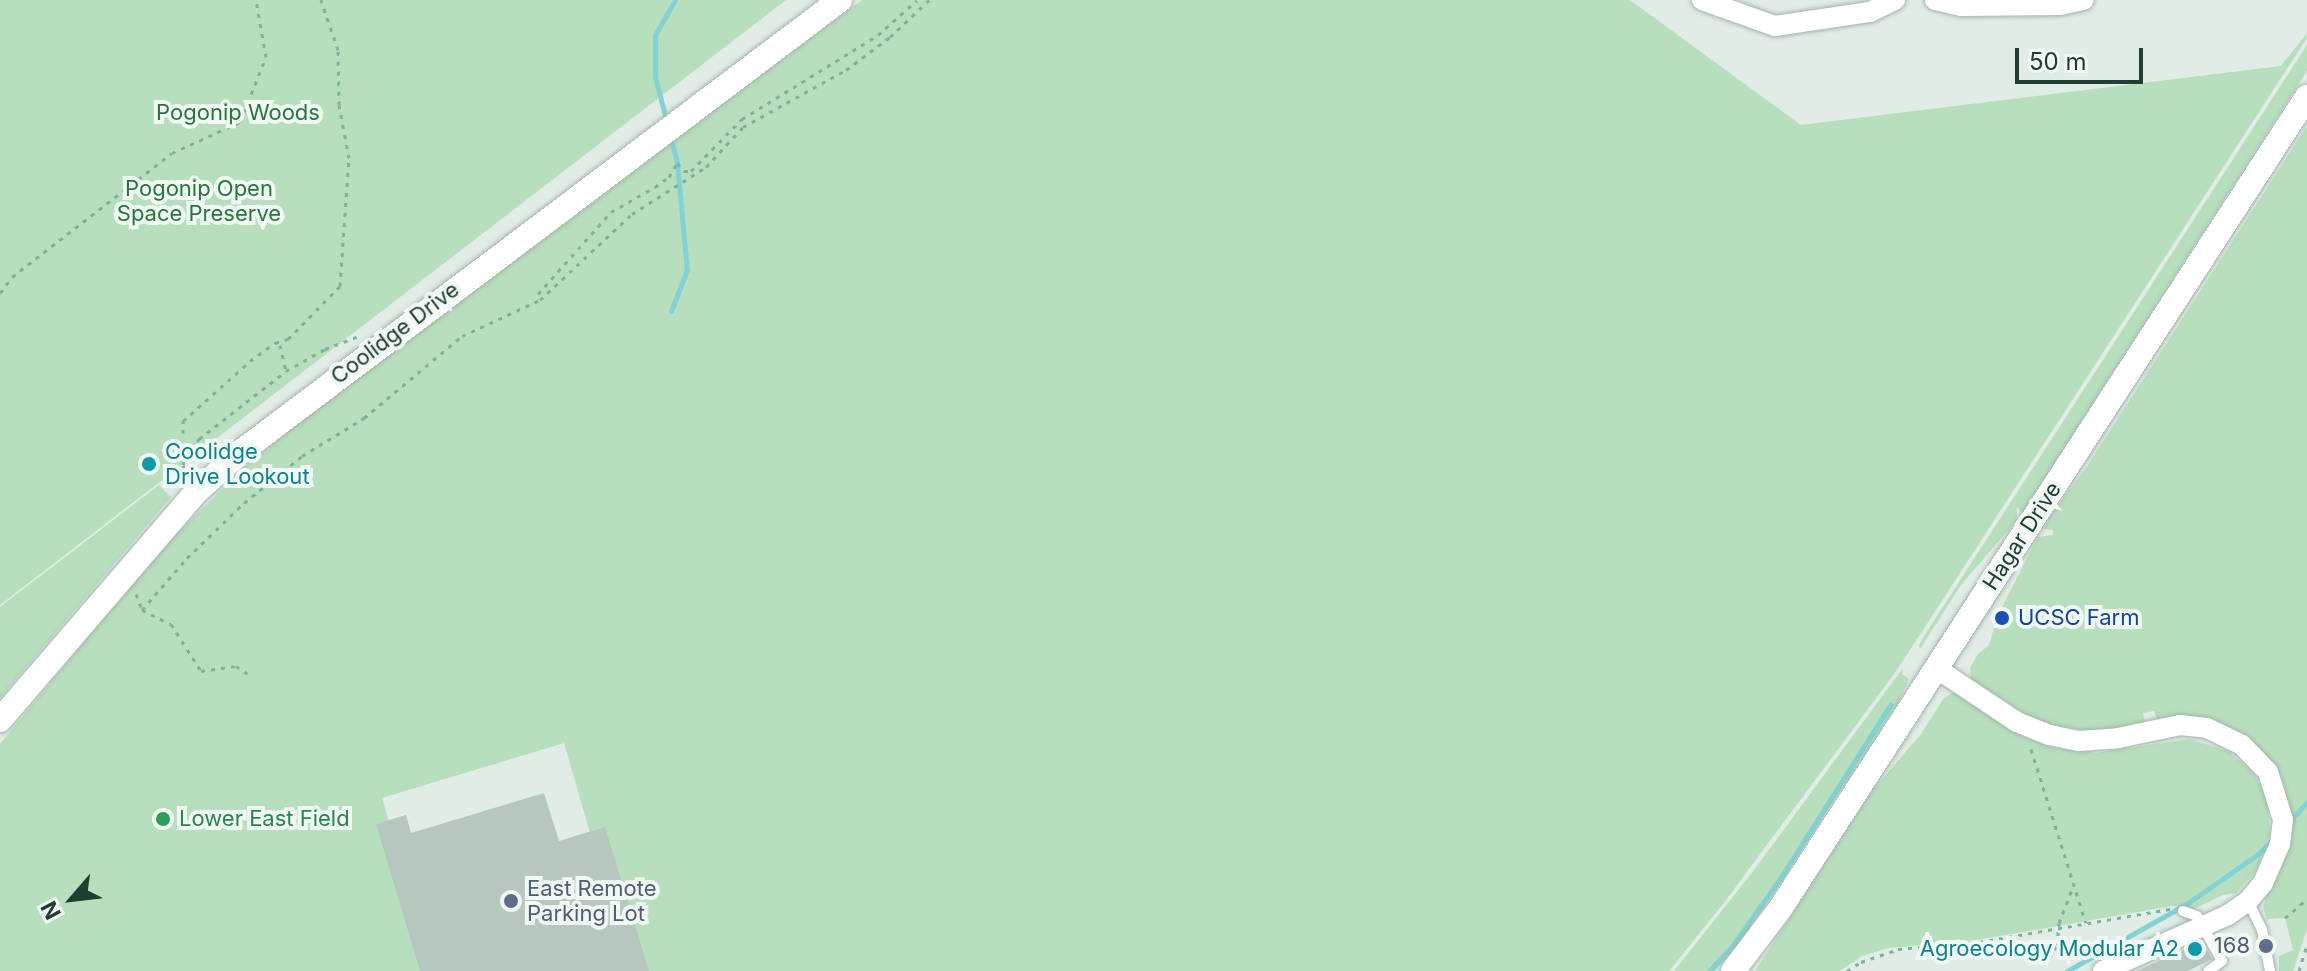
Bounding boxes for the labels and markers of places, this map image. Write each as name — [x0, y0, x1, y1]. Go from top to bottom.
place label: Coolidge Drive Lookout — [165, 438, 310, 490]
marker: Coolidge Drive Lookout — [140, 455, 158, 473]
place label: UCSC Farm — [2018, 605, 2140, 631]
marker: UCSC Farm — [1993, 609, 2011, 627]
place label: Lower East Field — [179, 806, 350, 832]
marker: Lower East Field — [154, 810, 172, 828]
place label: East Remote Parking Lot — [527, 875, 657, 926]
marker: East Remote Parking Lot — [502, 892, 520, 910]
place label: 168 — [2214, 933, 2250, 959]
place label: Agroecology Modular A2 — [1920, 936, 2179, 962]
marker: 168 — [2257, 937, 2275, 955]
marker: Agroecology Modular A2 — [2186, 940, 2204, 958]

